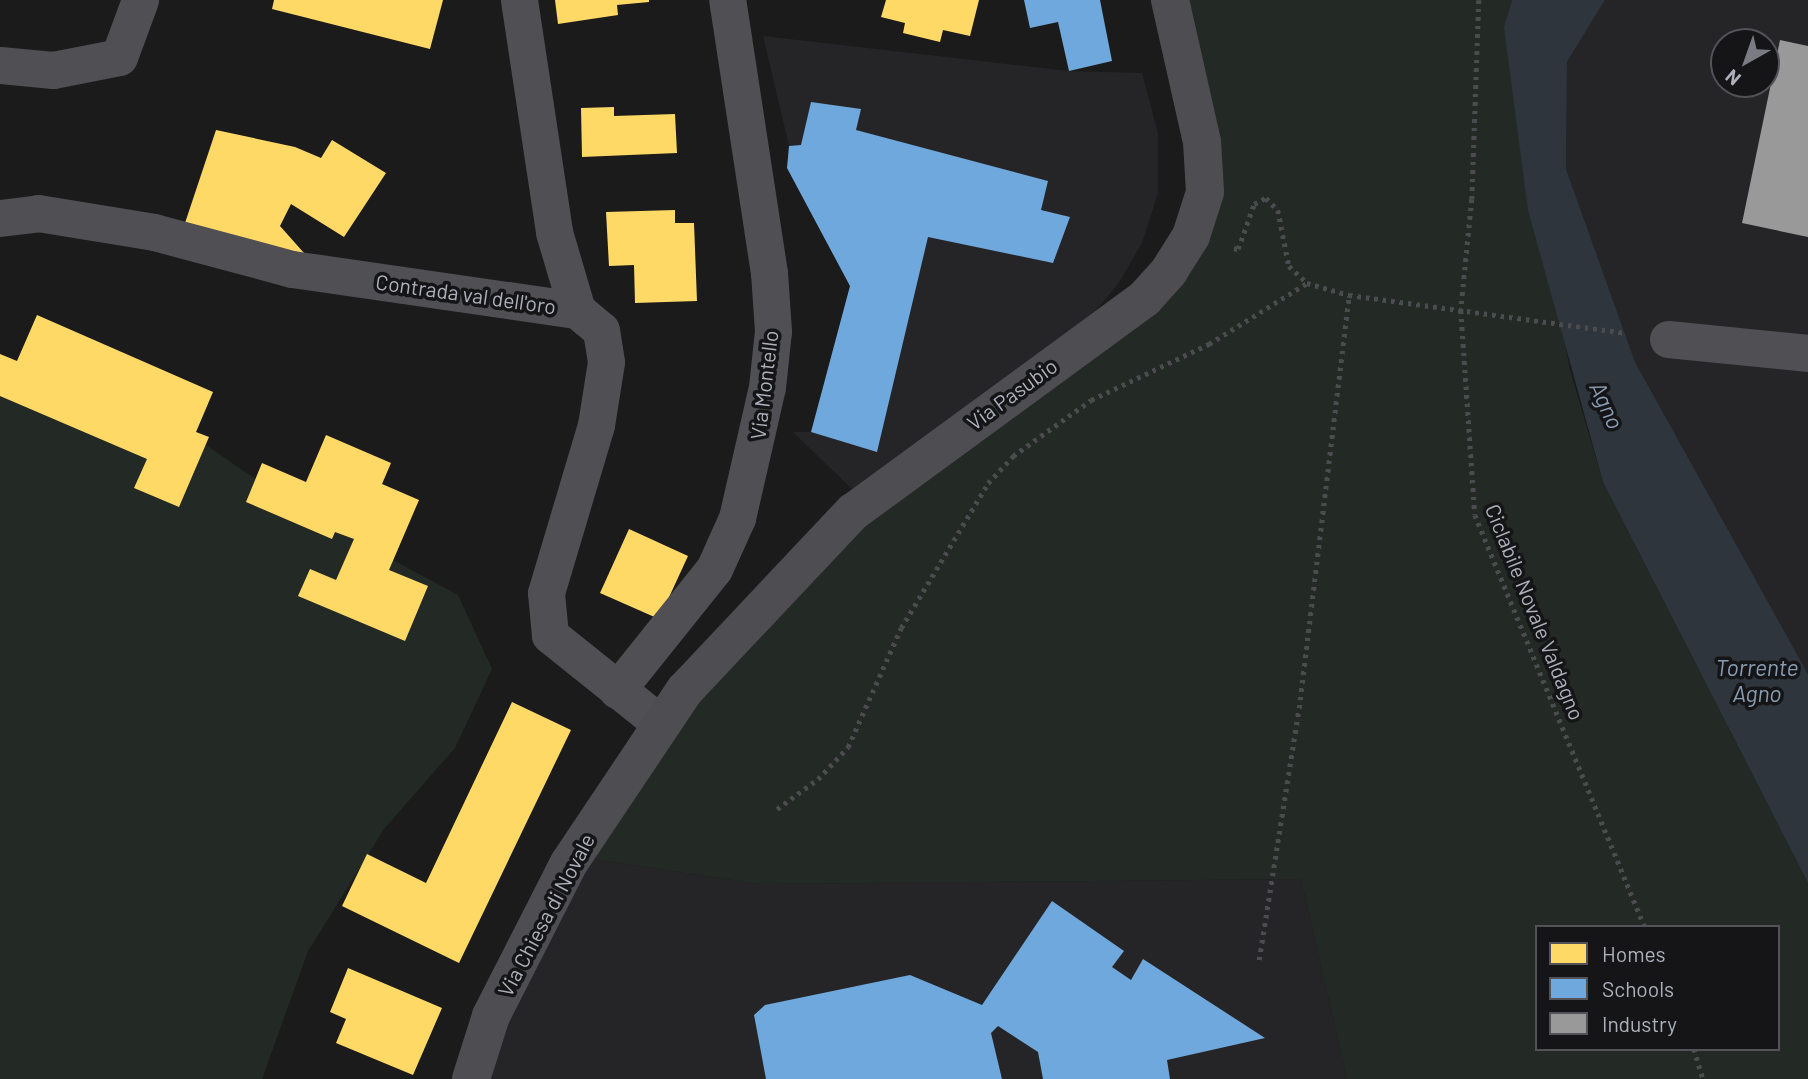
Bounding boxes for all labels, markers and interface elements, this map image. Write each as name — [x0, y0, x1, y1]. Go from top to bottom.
north arrow — [1710, 28, 1780, 98]
text: N — [1720, 65, 1745, 91]
street label: Contrada val dell'oro — [374, 269, 558, 319]
street label: Via Montello — [745, 329, 783, 441]
street label: Via Pasubio — [962, 353, 1062, 435]
water label: Agno — [1584, 377, 1630, 433]
street label: Ciclabile Novale Valdagno — [1480, 500, 1590, 724]
water label: Torrente Agno — [1716, 653, 1798, 707]
street label: Via Chiesa di Novale — [492, 829, 600, 1001]
legend — [1535, 925, 1780, 1051]
text: Homes — [1602, 941, 1666, 966]
text: Schools — [1602, 976, 1674, 1001]
text: Industry — [1602, 1011, 1677, 1036]

